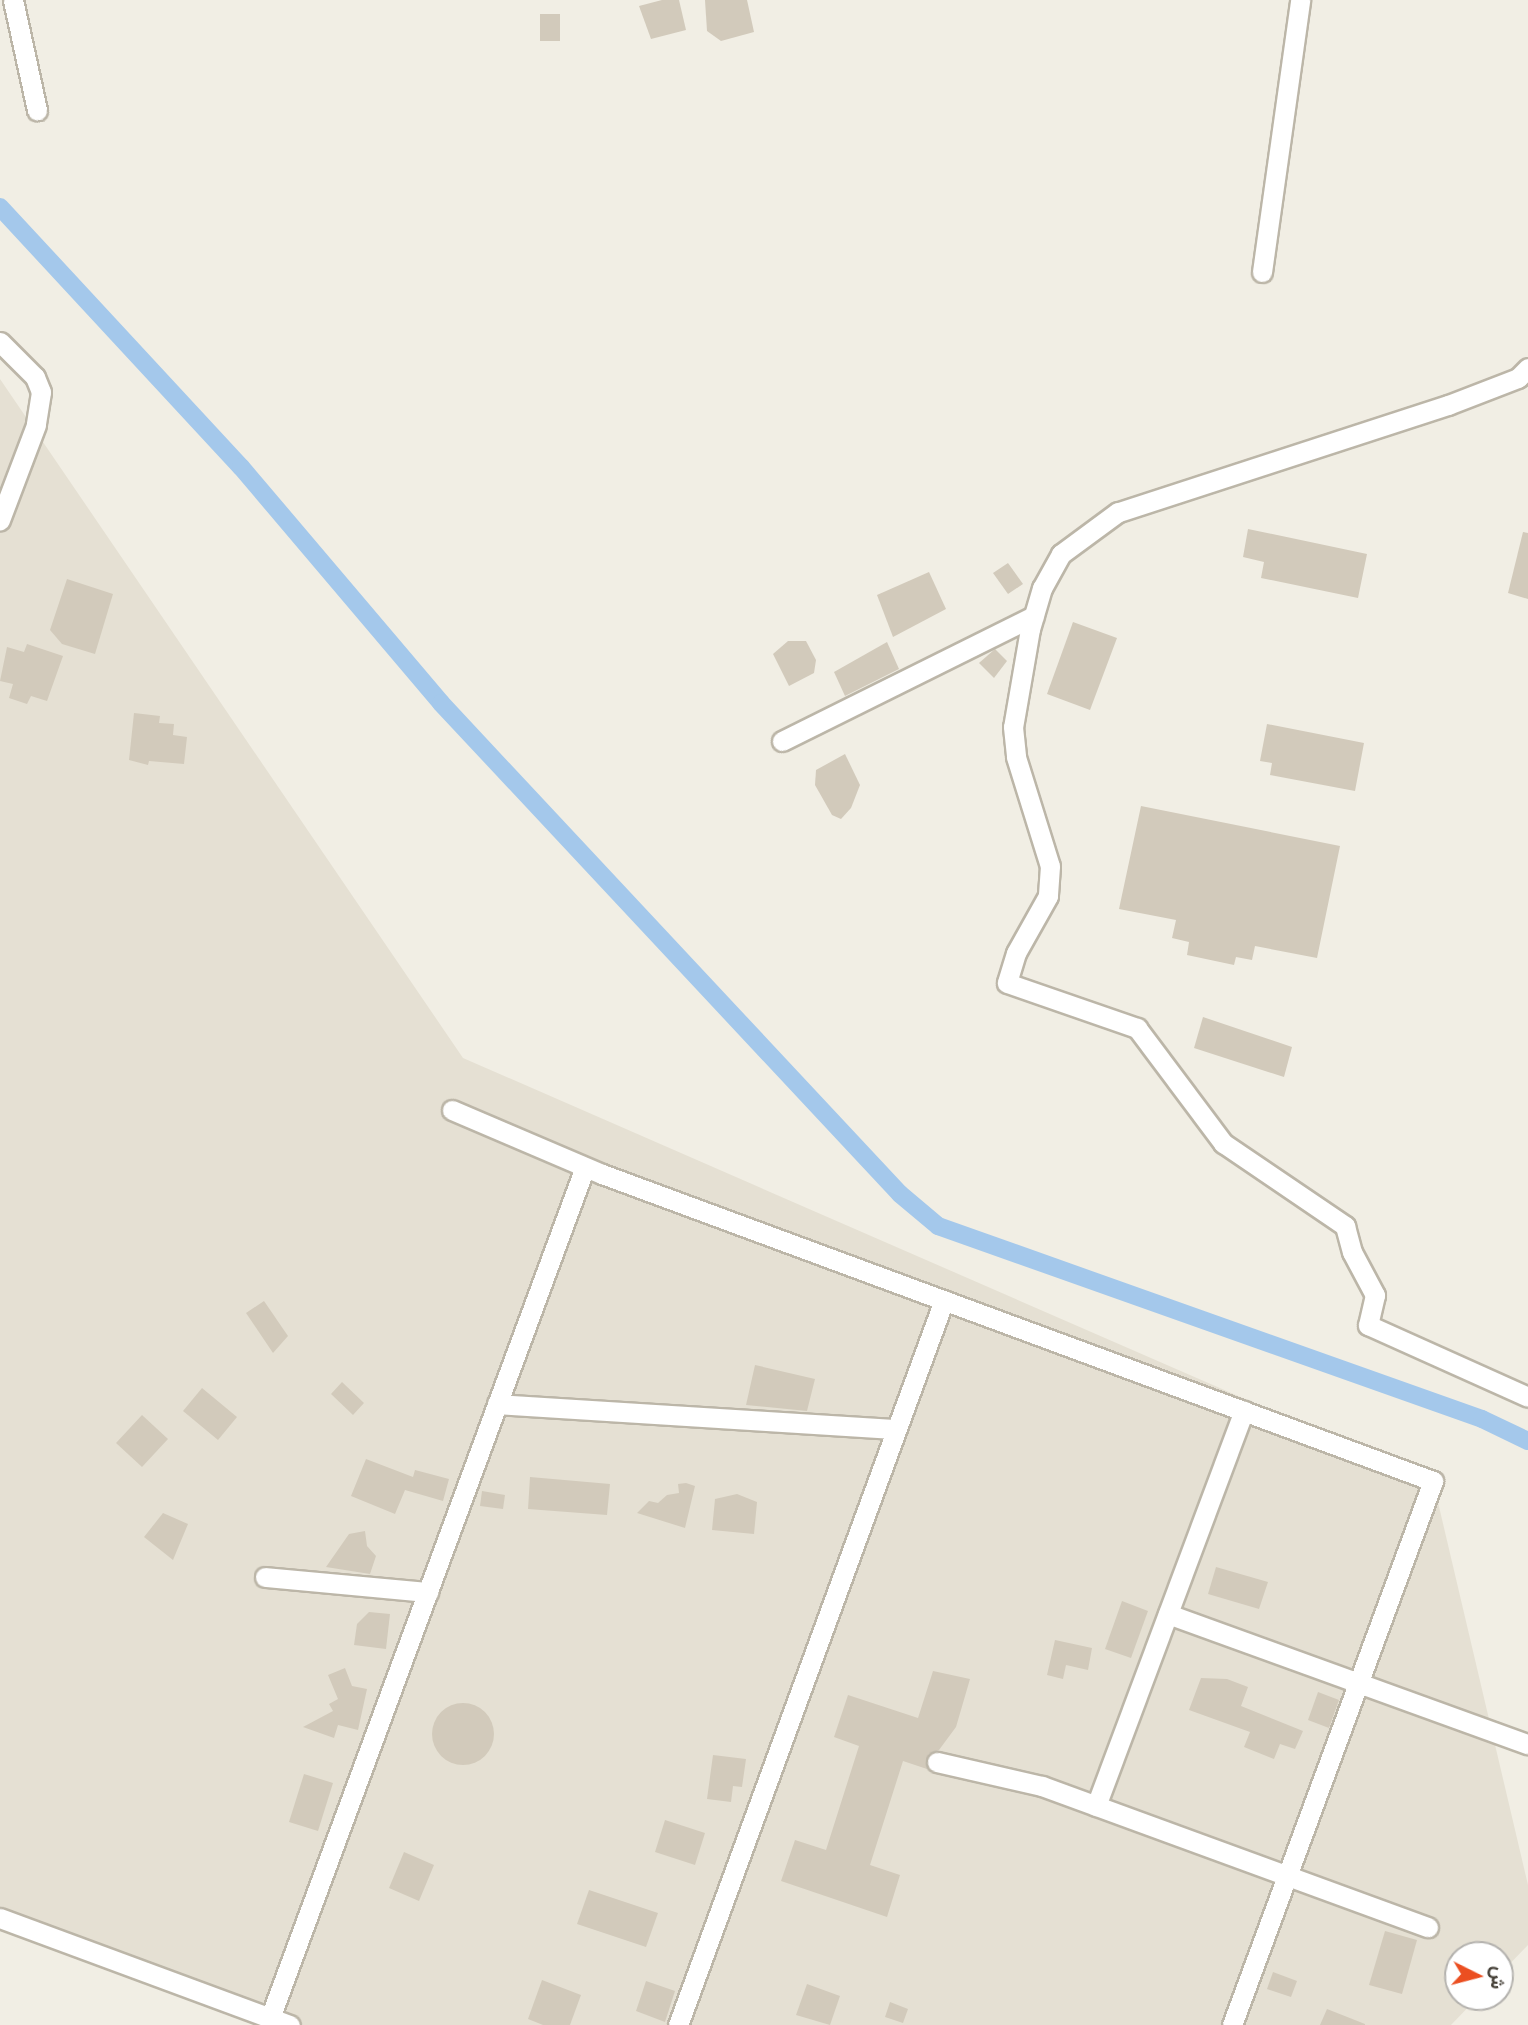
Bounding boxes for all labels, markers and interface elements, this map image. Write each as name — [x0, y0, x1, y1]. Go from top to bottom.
north arrow — [1444, 1941, 1514, 2011]
text: ش — [1486, 1965, 1511, 1991]

